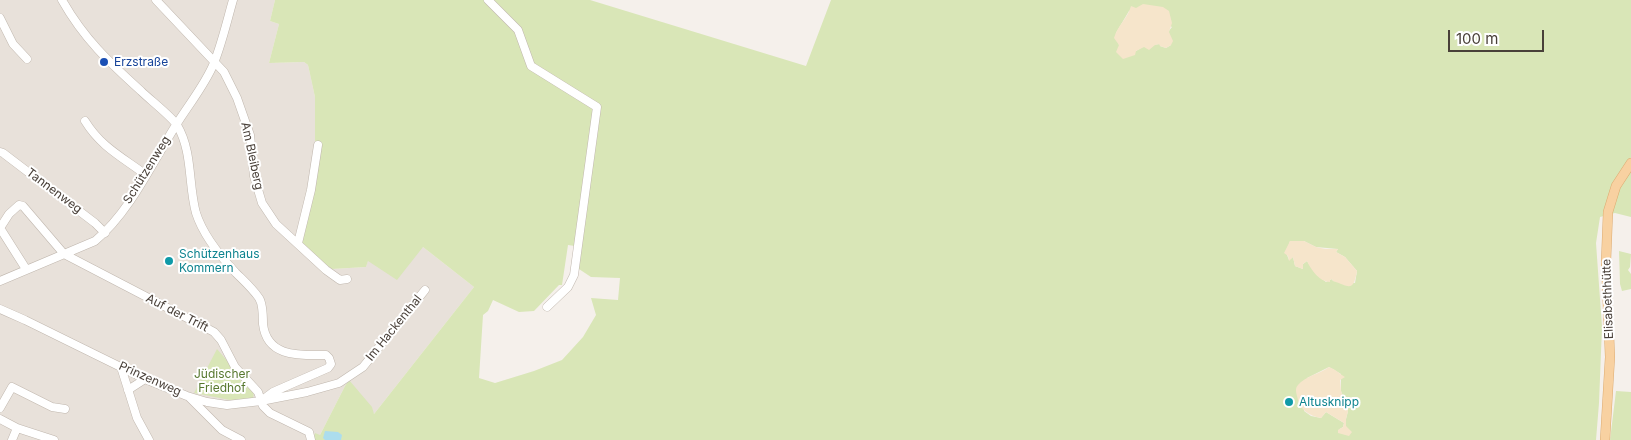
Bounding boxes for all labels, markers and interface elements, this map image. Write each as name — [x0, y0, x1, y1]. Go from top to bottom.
scale bar — [1451, 20, 1547, 52]
text: 100 m — [1456, 29, 1498, 48]
place label: Erzstraße — [114, 55, 168, 69]
marker: Erzstraße — [98, 56, 110, 68]
street label: Am Bleiberg — [238, 121, 266, 191]
street label: Schützenweg — [120, 133, 174, 207]
street label: Tannenweg — [23, 165, 85, 217]
place label: Schützenhaus Kommern — [179, 247, 259, 275]
marker: Schützenhaus Kommern — [163, 255, 175, 267]
street label: Elisabethhütte — [1599, 259, 1617, 339]
street label: Auf der Trift — [143, 291, 211, 335]
street label: Im Hackenthal — [363, 292, 425, 364]
street label: Prinzenweg — [117, 359, 183, 399]
park label: Jüdischer Friedhof — [194, 367, 250, 395]
place label: Altusknipp — [1299, 395, 1359, 409]
marker: Altusknipp — [1283, 396, 1295, 408]

